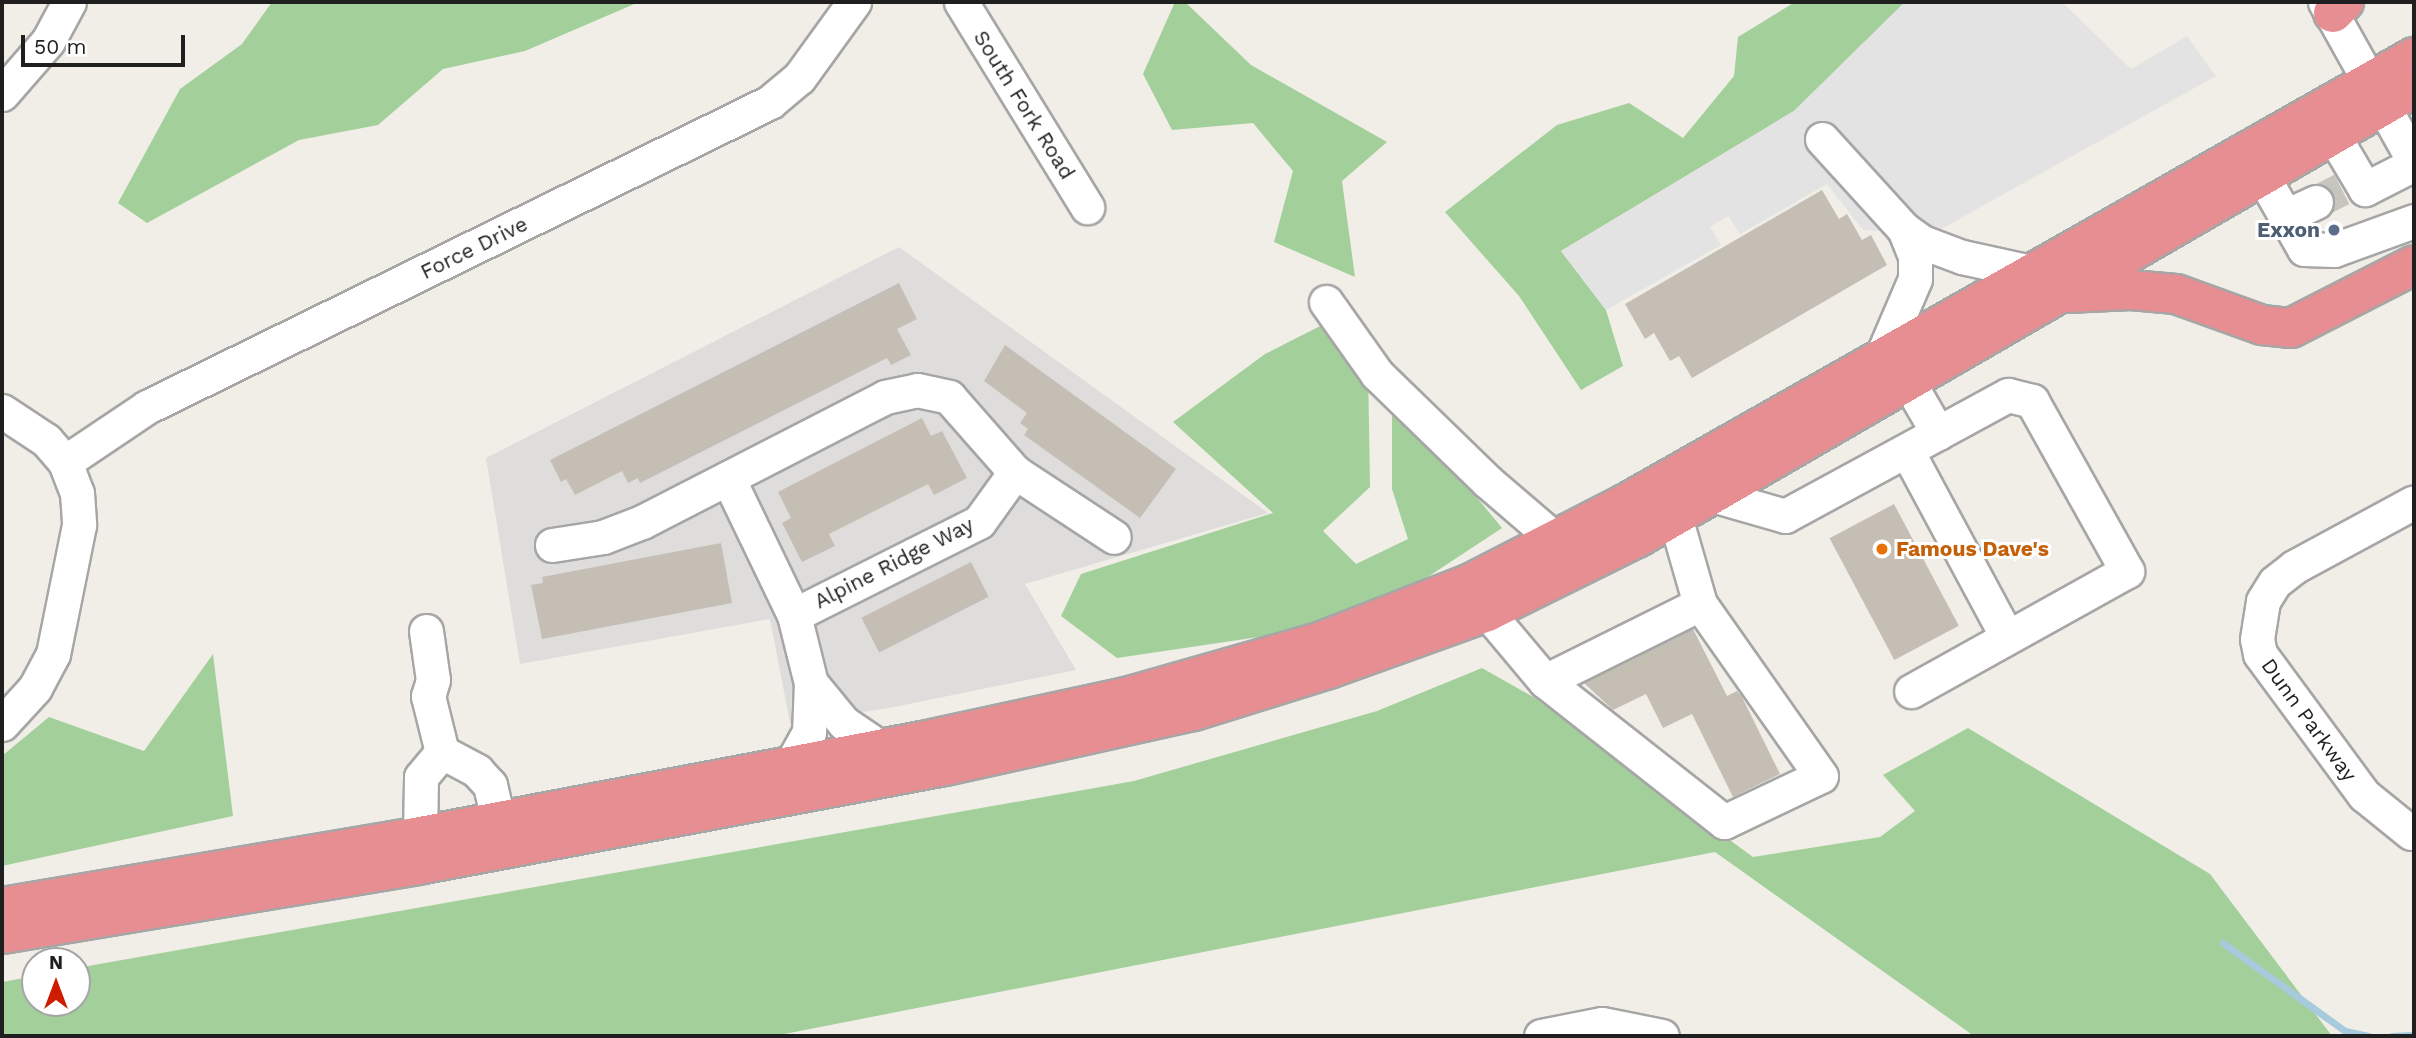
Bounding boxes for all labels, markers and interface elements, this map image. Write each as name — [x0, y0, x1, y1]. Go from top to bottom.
scale bar — [24, 21, 189, 65]
street label: South Fork Road — [968, 26, 1080, 184]
text: 50 m — [34, 34, 86, 59]
street label: Force Drive — [416, 211, 532, 285]
place label: Exxon — [2257, 217, 2320, 243]
marker: Exxon — [2326, 222, 2342, 238]
street label: Alpine Ridge Way — [810, 512, 978, 614]
place label: Famous Dave's — [1896, 536, 2049, 562]
marker: Famous Dave's — [1874, 541, 1890, 557]
street label: Dunn Parkway — [2256, 654, 2362, 786]
north arrow — [21, 947, 91, 1017]
text: N — [49, 951, 63, 974]

